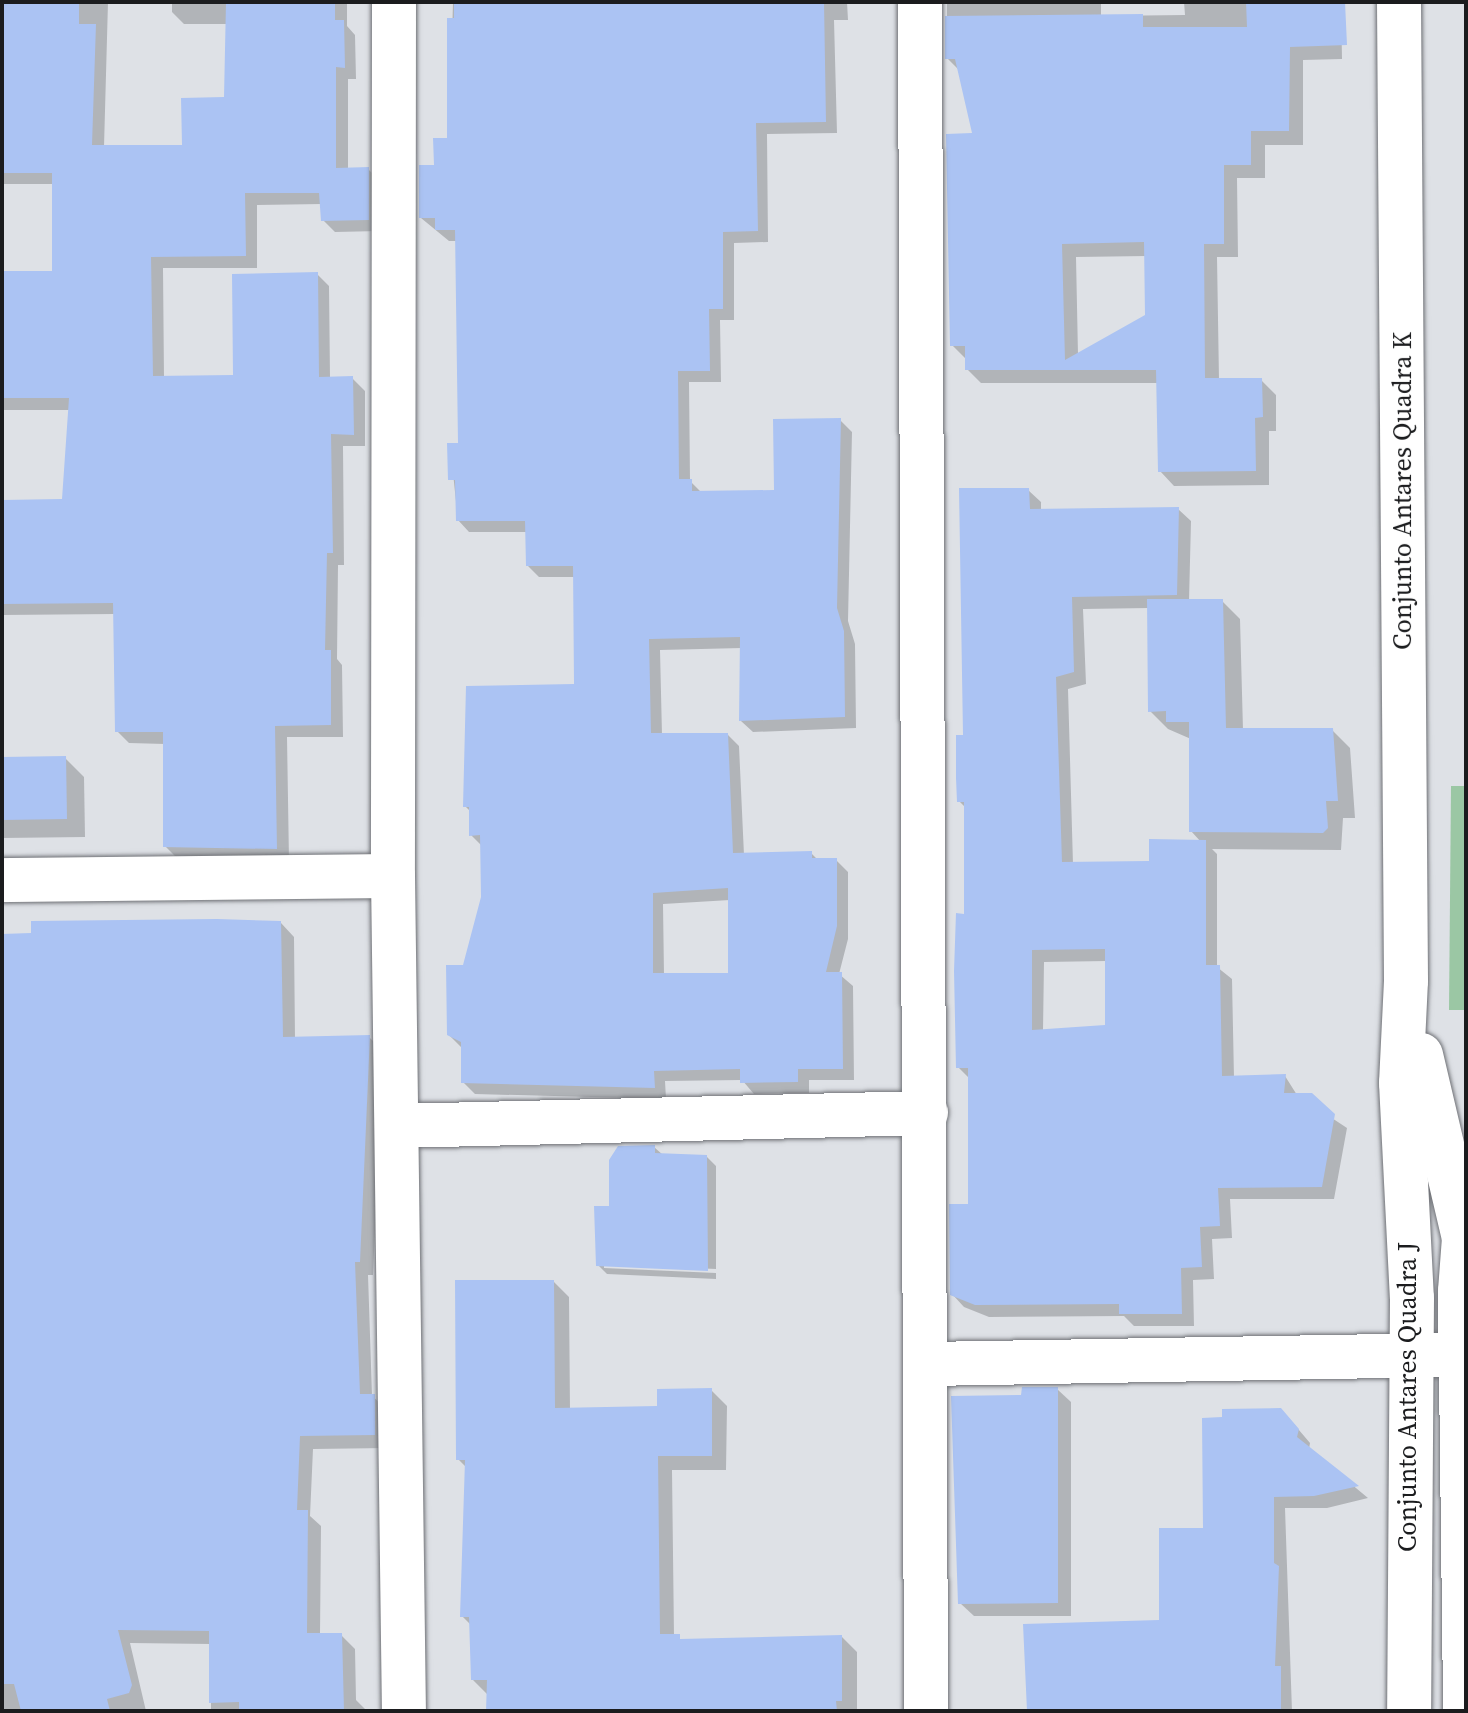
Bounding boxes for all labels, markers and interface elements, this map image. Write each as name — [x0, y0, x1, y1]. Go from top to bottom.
street label: Conjunto Antares Quadra K — [1387, 332, 1419, 650]
street label: Conjunto Antares Quadra J — [1392, 1242, 1424, 1552]

